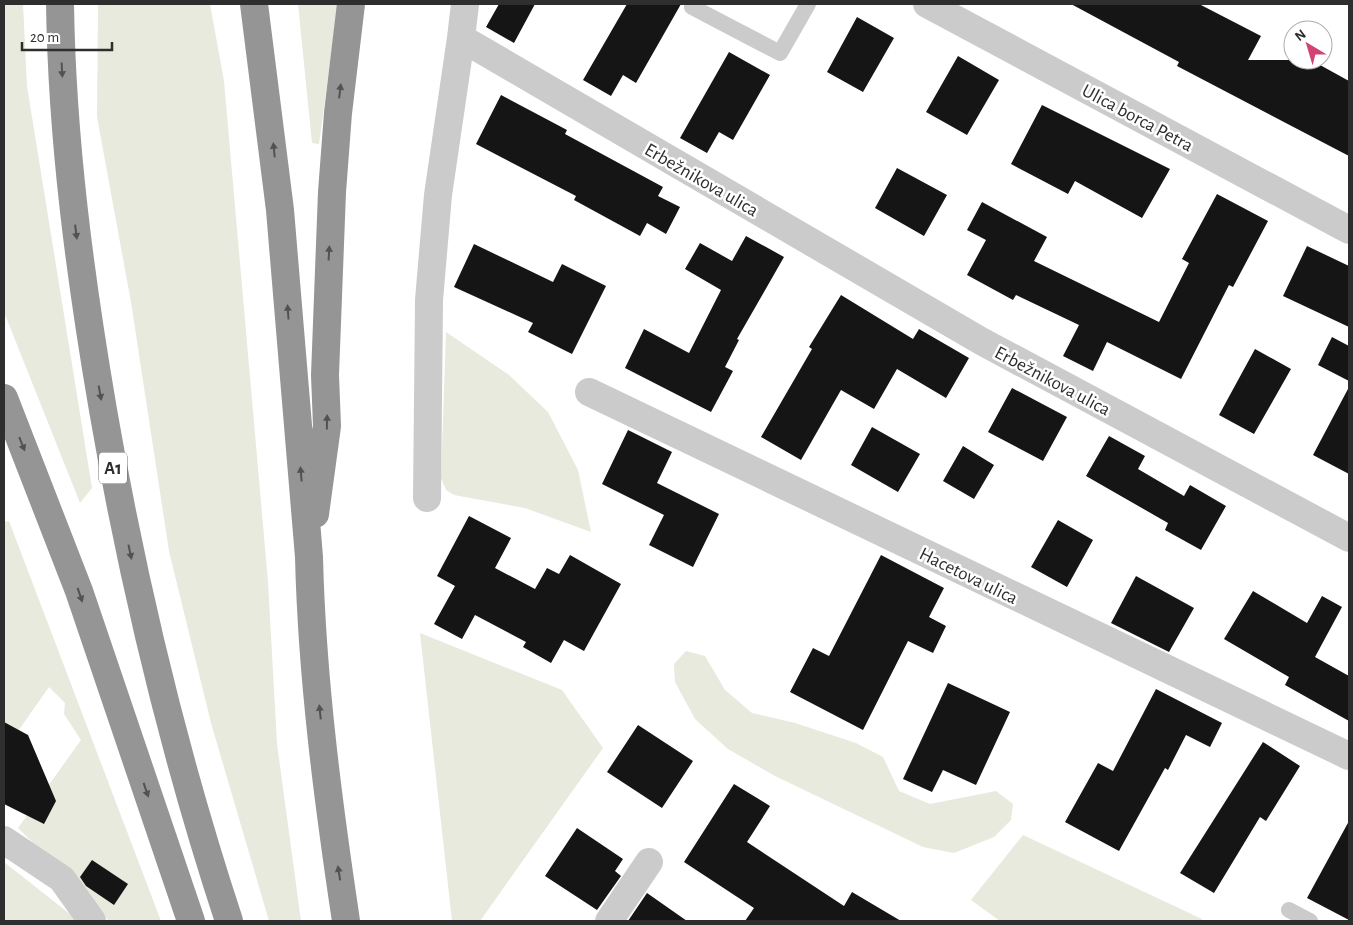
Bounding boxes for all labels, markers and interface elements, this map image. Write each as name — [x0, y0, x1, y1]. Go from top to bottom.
scale bar — [22, 20, 112, 52]
north arrow — [1283, 20, 1333, 70]
text: N — [1292, 27, 1309, 44]
text: 20 m — [30, 30, 59, 45]
one-way arrow — [59, 62, 67, 78]
street label: Ulica borca Petra — [1079, 81, 1196, 156]
one-way arrow — [336, 82, 344, 98]
street label: Erbežnikova ulica — [641, 140, 762, 221]
one-way arrow — [269, 142, 277, 158]
one-way arrow — [72, 224, 80, 240]
one-way arrow — [325, 245, 333, 261]
one-way arrow — [283, 304, 291, 320]
street label: Erbežnikova ulica — [991, 343, 1113, 420]
one-way arrow — [97, 385, 105, 401]
one-way arrow — [323, 414, 331, 430]
one-way arrow — [19, 436, 26, 451]
road number: A1 — [99, 452, 127, 483]
one-way arrow — [297, 466, 305, 482]
street label: Hacetova ulica — [916, 544, 1021, 608]
one-way arrow — [126, 545, 134, 561]
one-way arrow — [77, 588, 84, 603]
one-way arrow — [316, 703, 324, 719]
one-way arrow — [143, 782, 150, 797]
one-way arrow — [335, 865, 343, 881]

